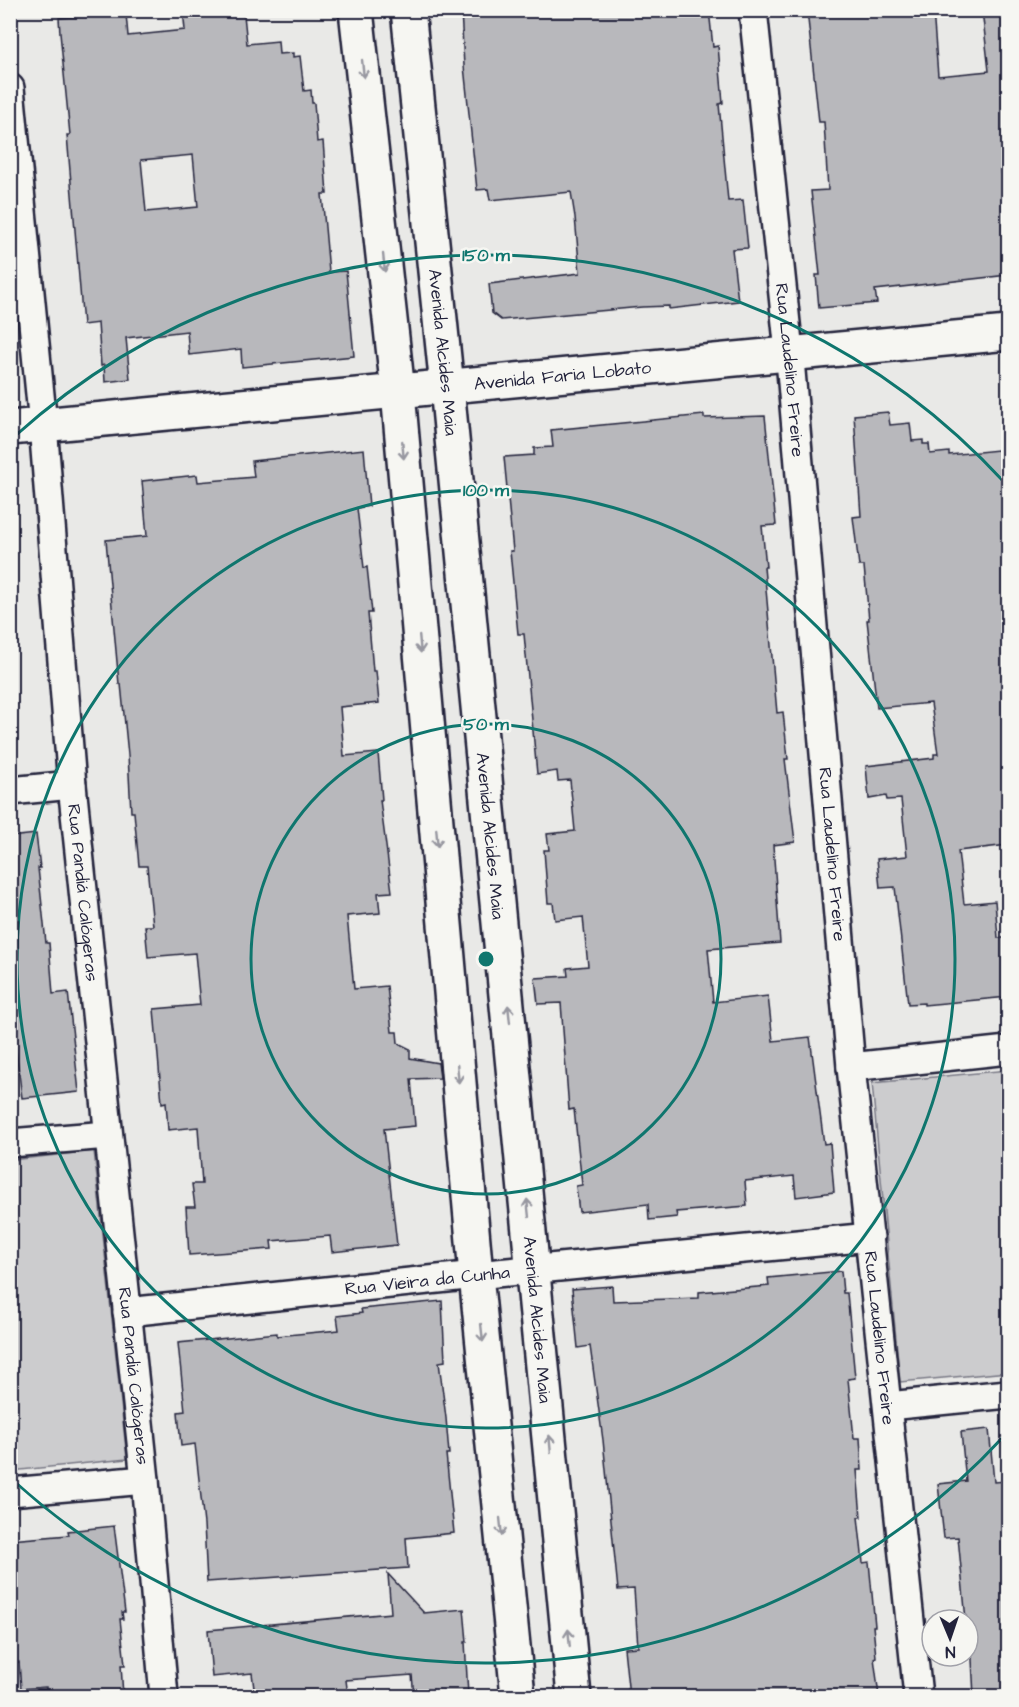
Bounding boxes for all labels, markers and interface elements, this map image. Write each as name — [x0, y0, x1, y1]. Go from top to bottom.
one-way arrow — [357, 58, 368, 78]
text: 150 m — [462, 243, 511, 268]
one-way arrow — [378, 252, 389, 272]
street label: Avenida Alcides Maia — [422, 267, 464, 437]
street label: Rua Laudelino Freire — [769, 282, 811, 458]
street label: Avenida Faria Lobato — [473, 355, 652, 396]
one-way arrow — [398, 439, 409, 459]
text: 100 m — [463, 478, 510, 503]
one-way arrow — [415, 634, 426, 654]
text: 50 m — [463, 712, 510, 737]
street label: Avenida Alcides Maia — [470, 751, 511, 921]
street label: Rua Laudelino Freire — [813, 766, 853, 943]
street label: Rua Pandiá Calógeras — [62, 803, 105, 983]
one-way arrow — [432, 828, 443, 848]
centre of rings — [476, 949, 496, 969]
one-way arrow — [503, 1005, 514, 1025]
one-way arrow — [453, 1064, 464, 1084]
one-way arrow — [522, 1199, 533, 1219]
street label: Avenida Alcides Maia — [517, 1235, 558, 1404]
street label: Rua Laudelino Freire — [858, 1250, 902, 1426]
street label: Rua Vieira da Cunha — [344, 1259, 511, 1301]
street label: Rua Pandiá Calógeras — [112, 1286, 156, 1466]
one-way arrow — [477, 1323, 488, 1342]
one-way arrow — [544, 1435, 555, 1455]
one-way arrow — [496, 1517, 507, 1536]
north arrow — [920, 1608, 980, 1668]
one-way arrow — [563, 1629, 574, 1649]
text: N — [945, 1641, 956, 1663]

